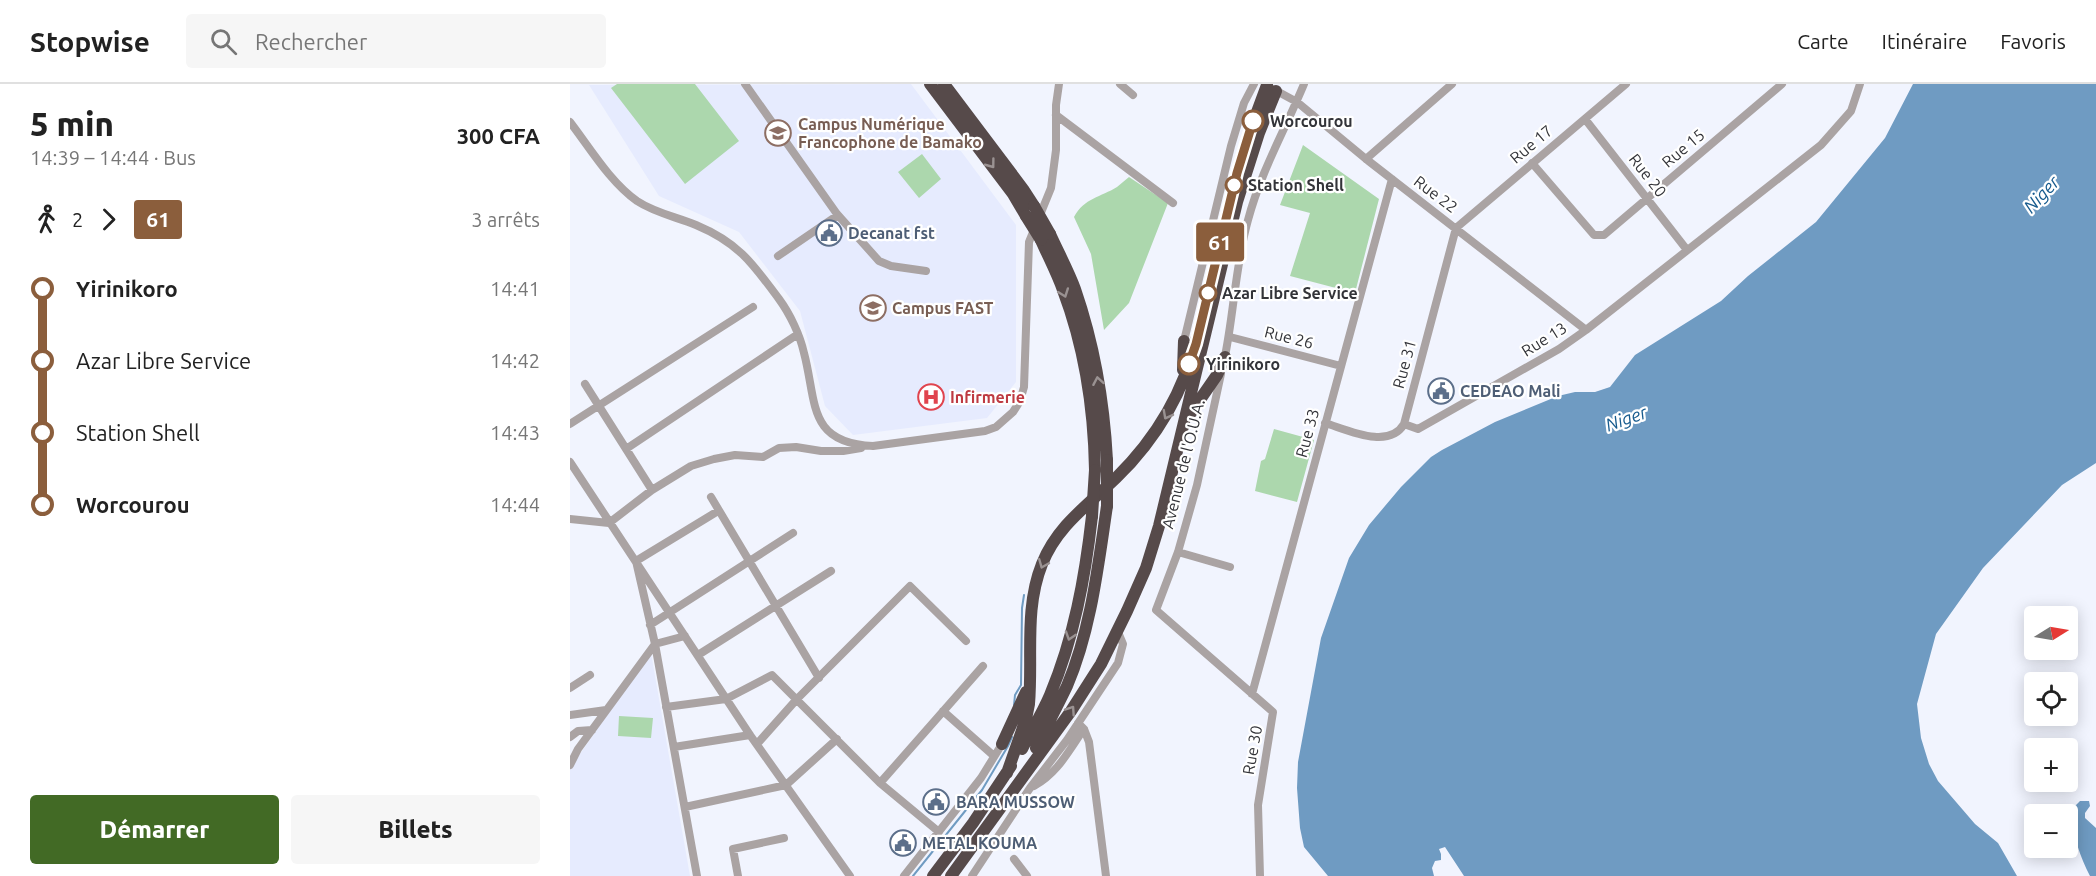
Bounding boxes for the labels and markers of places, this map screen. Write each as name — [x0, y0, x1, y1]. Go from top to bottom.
marker: Worcourou — [1242, 110, 1264, 132]
place label: Worcourou — [1270, 112, 1353, 130]
place label: Campus Numérique Francophone de Bamako — [798, 115, 982, 151]
school or university icon: Campus Numérique Francophone de Bamako — [763, 118, 793, 148]
marker: Station Shell — [1225, 176, 1243, 194]
place label: Station Shell — [1248, 176, 1344, 194]
public building icon: Decanat fst — [814, 218, 844, 248]
place label: Decanat fst — [848, 224, 935, 242]
marker: Azar Libre Service — [1199, 284, 1217, 302]
place label: Azar Libre Service — [1222, 284, 1358, 302]
school or university icon: Campus FAST — [858, 293, 888, 323]
place label: Campus FAST — [892, 299, 994, 317]
marker: Yirinikoro — [1178, 353, 1200, 375]
place label: Yirinikoro — [1206, 355, 1280, 373]
public building icon: CEDEAO Mali — [1426, 376, 1456, 406]
hospital icon: Infirmerie — [916, 382, 946, 412]
place label: CEDEAO Mali — [1460, 382, 1561, 400]
place label: Infirmerie — [950, 388, 1025, 406]
public building icon: BARA MUSSOW — [921, 787, 951, 817]
place label: BARA MUSSOW — [956, 793, 1075, 811]
public building icon: METAL KOUMA — [888, 828, 918, 858]
place label: METAL KOUMA — [922, 834, 1038, 852]

